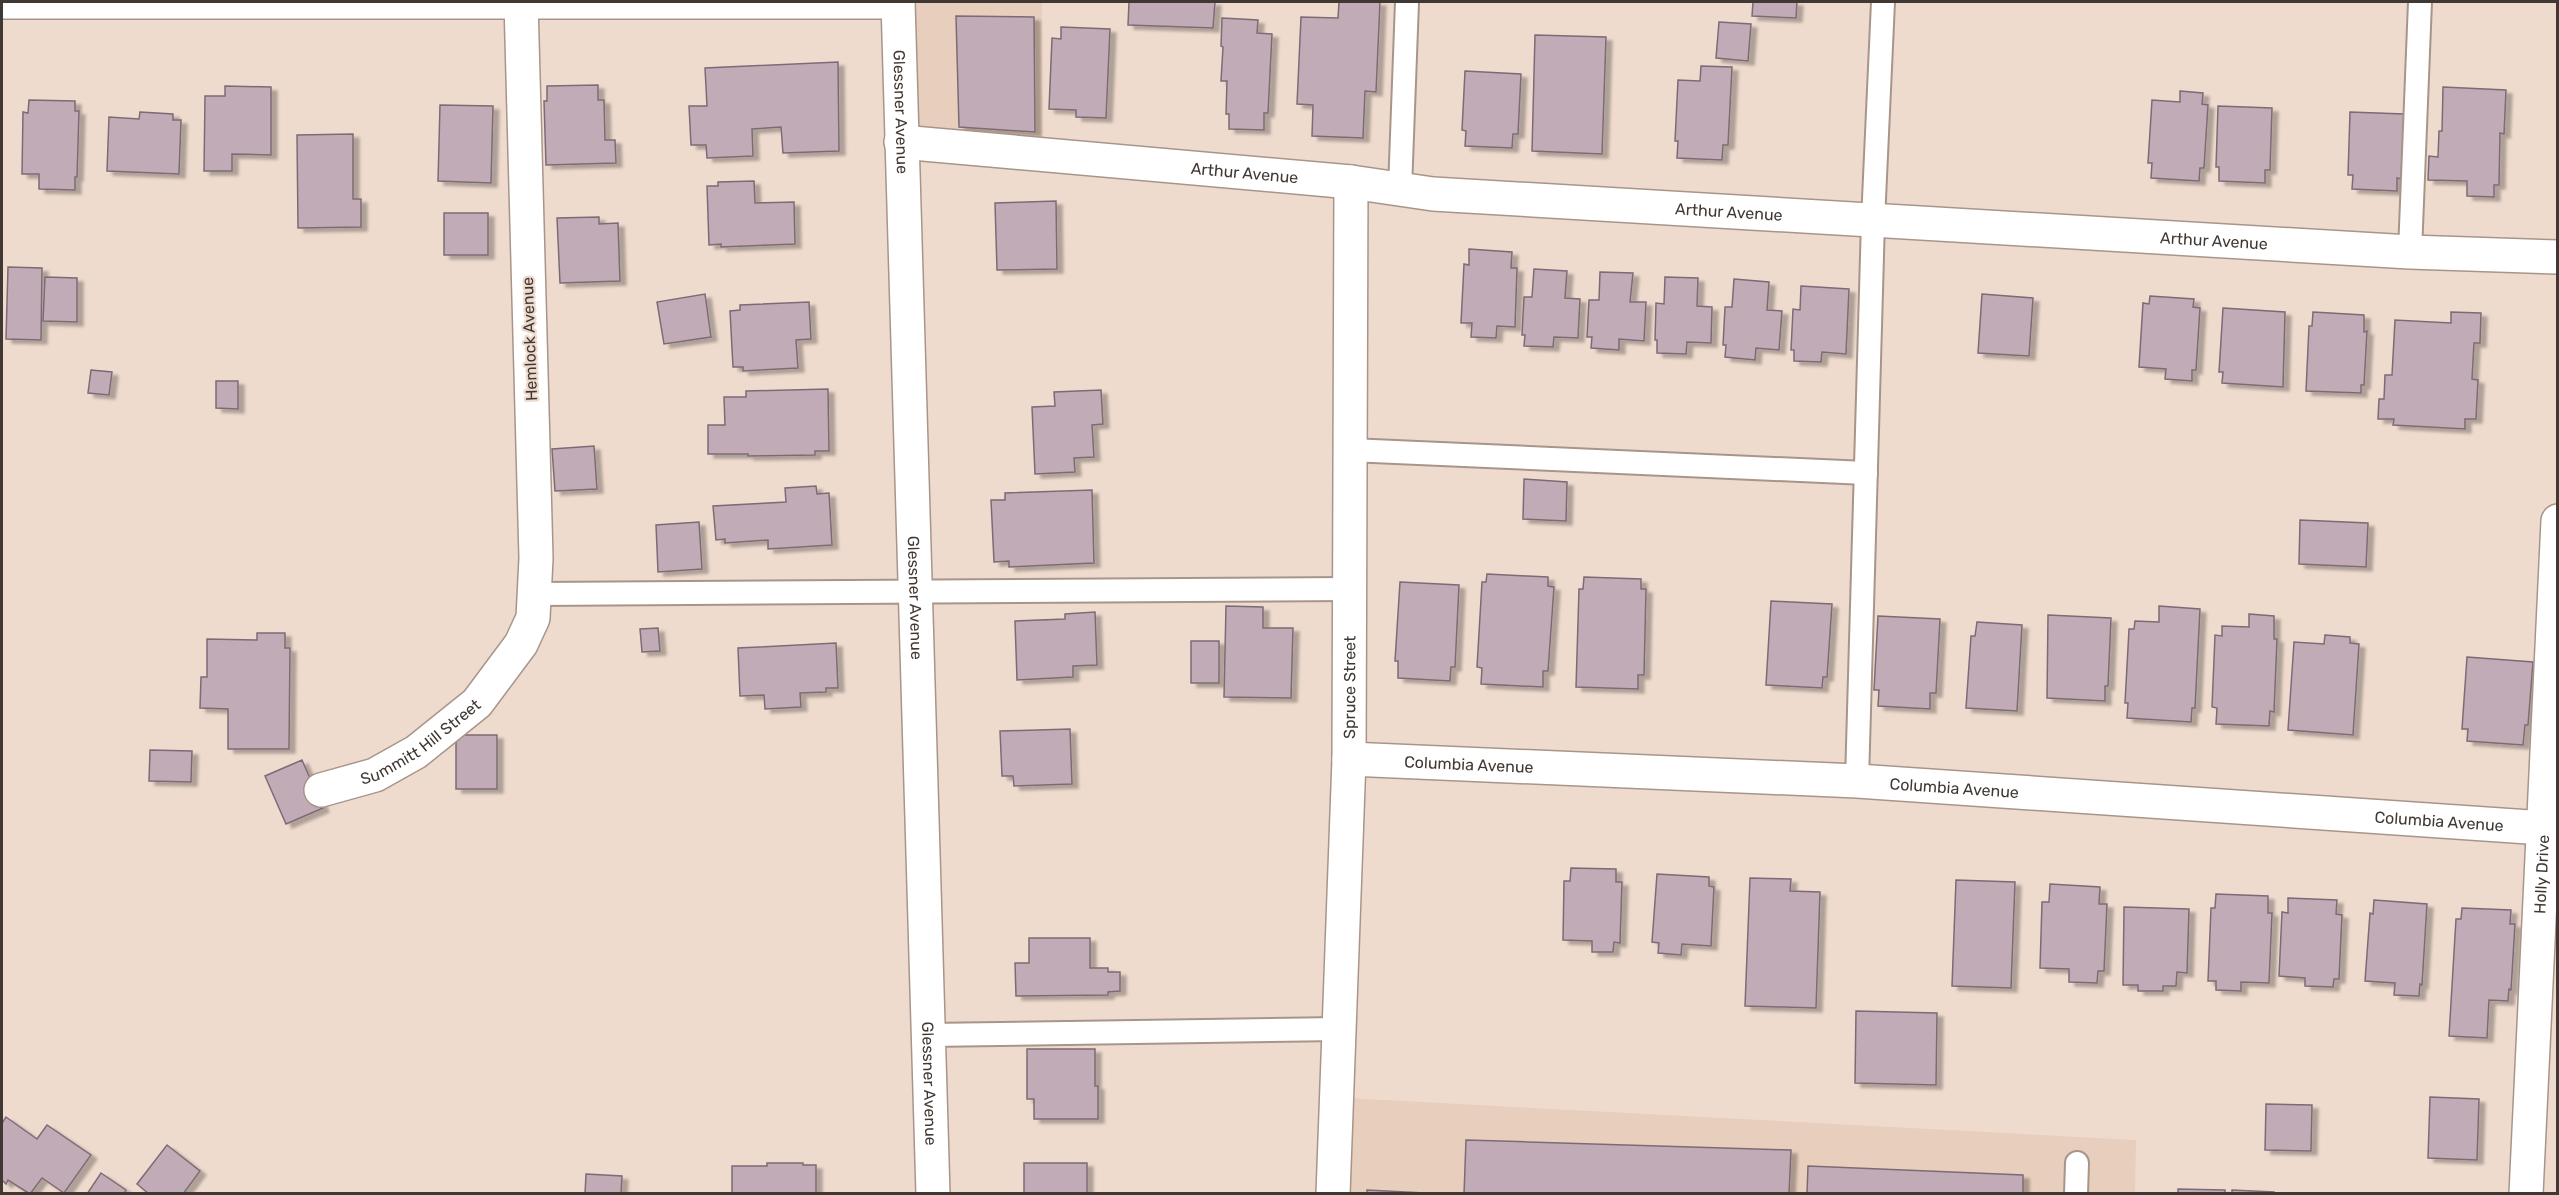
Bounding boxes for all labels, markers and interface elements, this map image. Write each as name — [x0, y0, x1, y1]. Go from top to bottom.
street label: Glessner Avenue — [889, 50, 912, 174]
street label: Arthur Avenue — [1190, 159, 1299, 187]
street label: Arthur Avenue — [1674, 199, 1783, 225]
street label: Arthur Avenue — [2160, 228, 2268, 254]
street label: Hemlock Avenue — [518, 277, 541, 401]
street label: Glessner Avenue — [904, 535, 926, 660]
street label: Spruce Street — [1340, 636, 1359, 739]
street label: Summitt Hill Street — [358, 695, 484, 789]
street label: Columbia Avenue — [1404, 752, 1534, 777]
street label: Columbia Avenue — [1889, 774, 2020, 802]
street label: Columbia Avenue — [2374, 807, 2504, 835]
street label: Holly Drive — [2530, 834, 2553, 914]
street label: Glessner Avenue — [918, 1021, 941, 1146]

